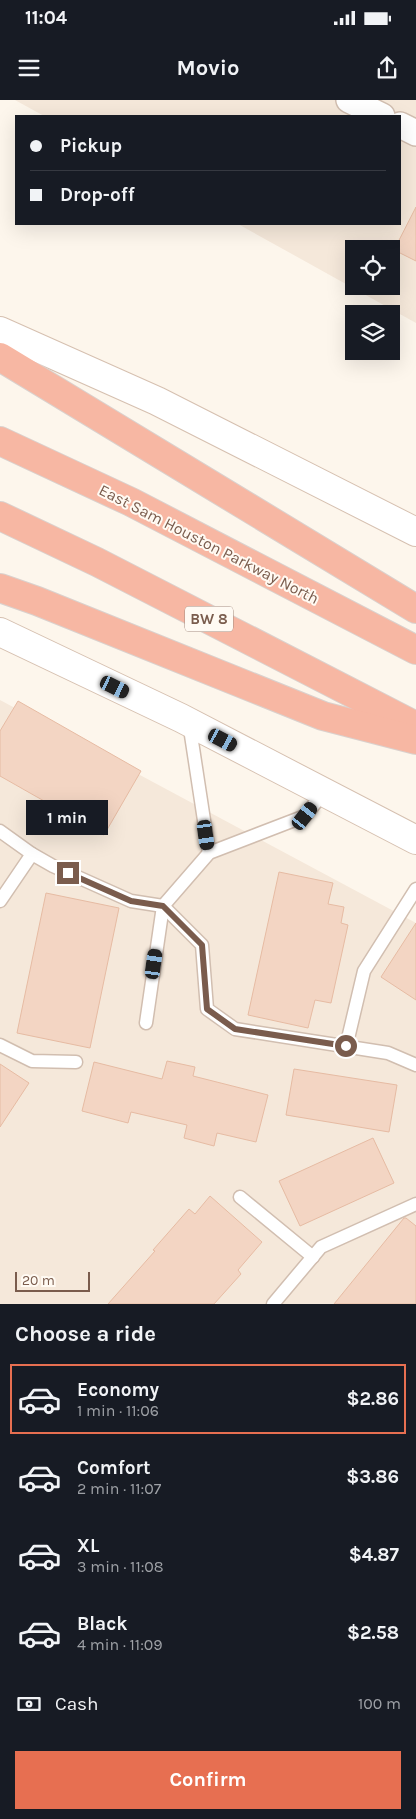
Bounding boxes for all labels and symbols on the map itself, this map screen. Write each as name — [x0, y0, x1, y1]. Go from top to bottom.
street label: East Sam Houston Parkway North — [96, 480, 322, 608]
road number: BW 8 — [185, 606, 233, 632]
car — [98, 674, 131, 700]
car — [206, 726, 239, 754]
callout: 1 min — [27, 800, 109, 836]
car — [289, 800, 320, 832]
car — [196, 819, 215, 851]
route end — [57, 862, 79, 884]
car — [144, 948, 163, 980]
route start — [335, 1035, 357, 1057]
scale bar — [15, 1269, 90, 1292]

